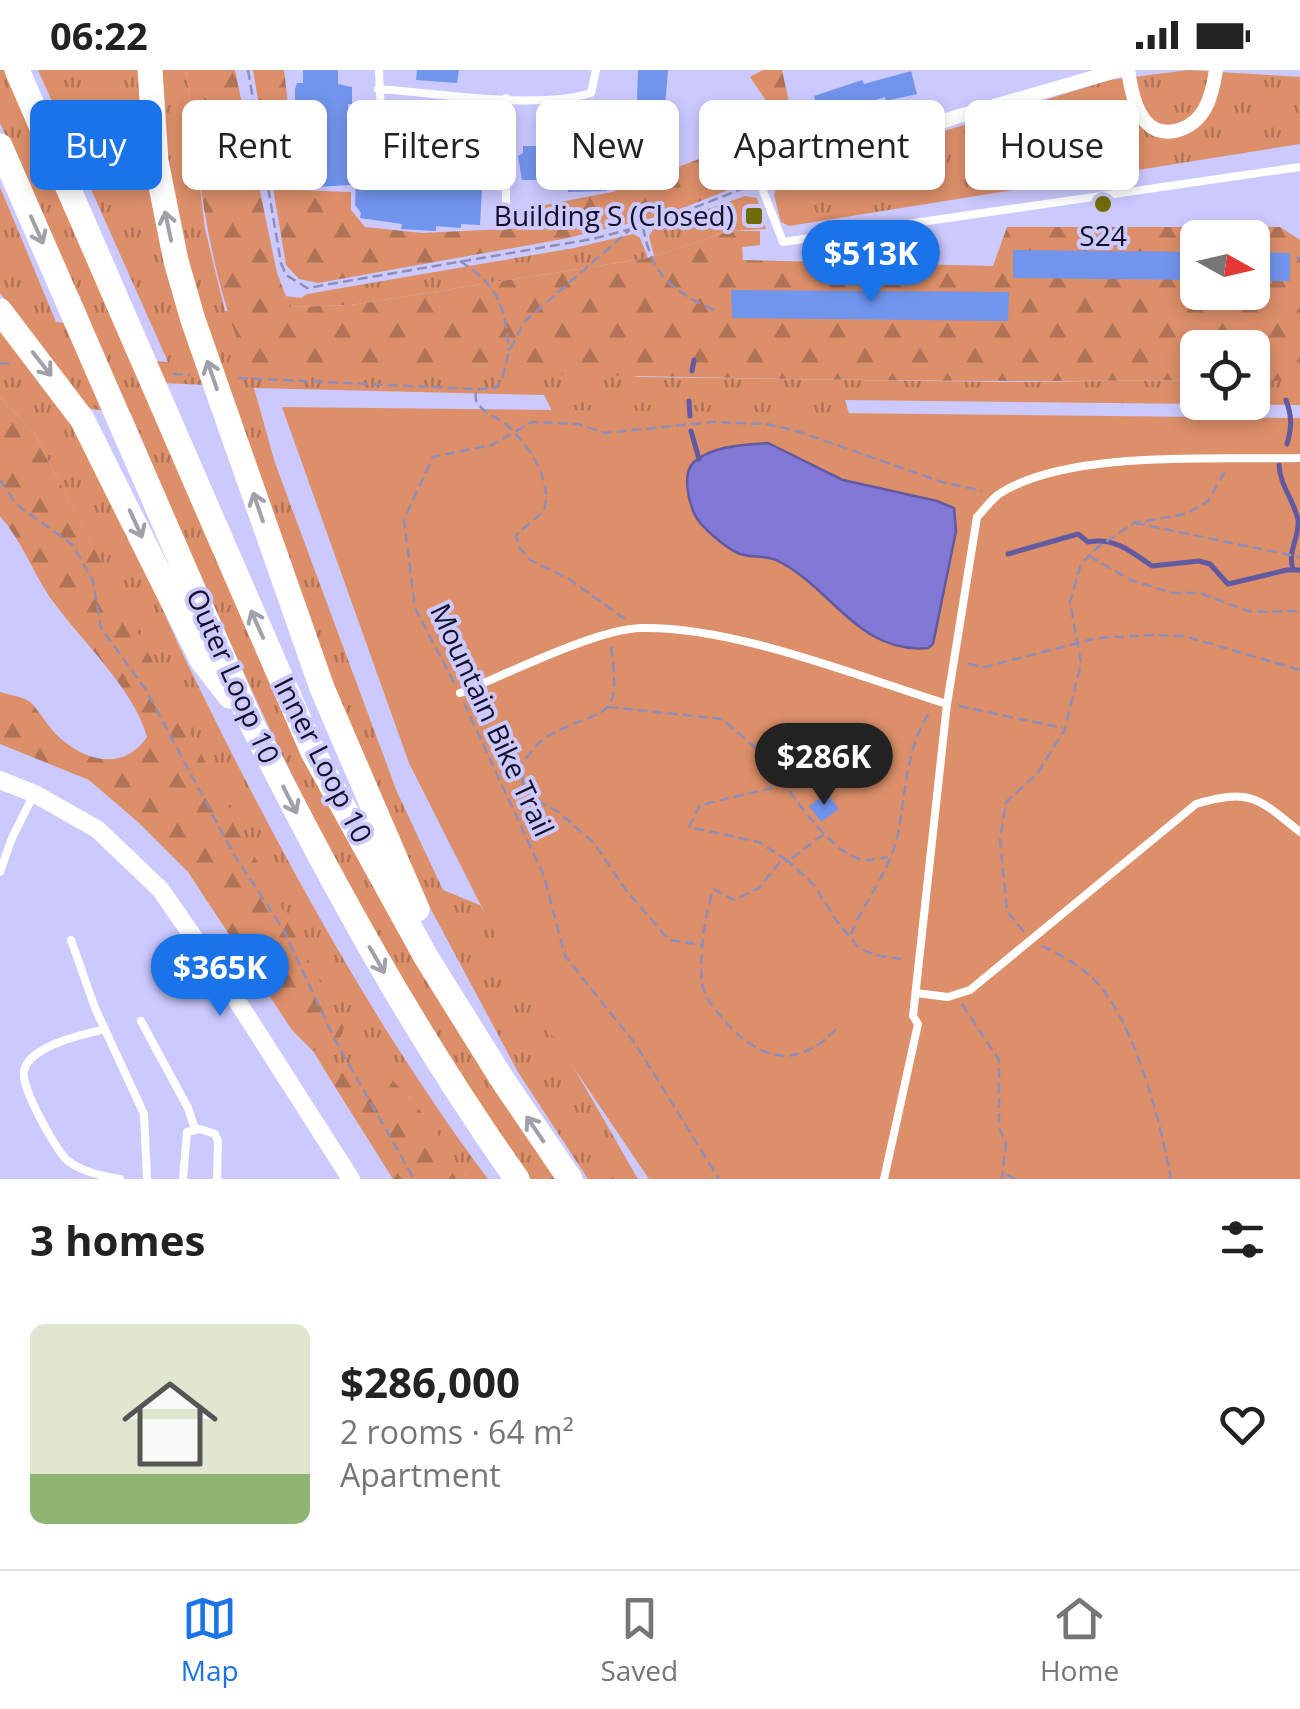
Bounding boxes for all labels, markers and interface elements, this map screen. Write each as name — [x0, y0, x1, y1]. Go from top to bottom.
text: 06:22 — [50, 9, 148, 61]
chip: Buy — [30, 100, 162, 190]
chip: Rent — [182, 100, 327, 190]
chip: Filters — [347, 100, 516, 190]
chip: New — [536, 100, 679, 190]
chip: Apartment — [699, 100, 945, 190]
chip: House — [965, 100, 1139, 190]
marker: S24 — [1092, 193, 1114, 215]
place label: Building S (Closed) — [494, 196, 734, 234]
marker: Building S (Closed) — [743, 205, 765, 227]
one-way arrow — [158, 210, 177, 242]
one-way arrow — [29, 214, 47, 245]
place label: S24 — [1079, 216, 1127, 254]
pin: $513K — [801, 220, 941, 305]
north arrow — [1180, 220, 1270, 310]
map controls — [1180, 220, 1270, 420]
text: $513K — [824, 231, 918, 274]
button: locate — [1180, 330, 1270, 420]
one-way arrow — [31, 351, 53, 377]
one-way arrow — [202, 360, 220, 391]
one-way arrow — [248, 491, 266, 523]
one-way arrow — [127, 508, 146, 538]
street label: Outer Loop 10 — [178, 582, 290, 769]
street label: Mountain Bike Trail — [422, 597, 564, 842]
one-way arrow — [247, 609, 265, 640]
street label: Inner Loop 10 — [266, 670, 382, 849]
pin: $286K — [754, 723, 894, 808]
text: $286K — [777, 734, 871, 777]
one-way arrow — [281, 784, 300, 814]
pin: $365K — [150, 934, 290, 1019]
text: $365K — [173, 945, 267, 988]
one-way arrow — [367, 946, 387, 974]
one-way arrow — [525, 1116, 546, 1144]
text: 3 homes — [30, 1211, 205, 1268]
icon: filters — [1215, 1212, 1270, 1267]
text: $286,000 — [340, 1353, 520, 1410]
icon: home — [110, 1364, 230, 1484]
icon: heart — [1215, 1397, 1270, 1452]
text: 2 rooms · 64 m² — [340, 1410, 574, 1453]
text: Apartment — [340, 1453, 501, 1496]
tab: Map — [181, 1591, 239, 1689]
tab: Saved — [600, 1591, 678, 1689]
tab: Home — [1040, 1591, 1119, 1689]

